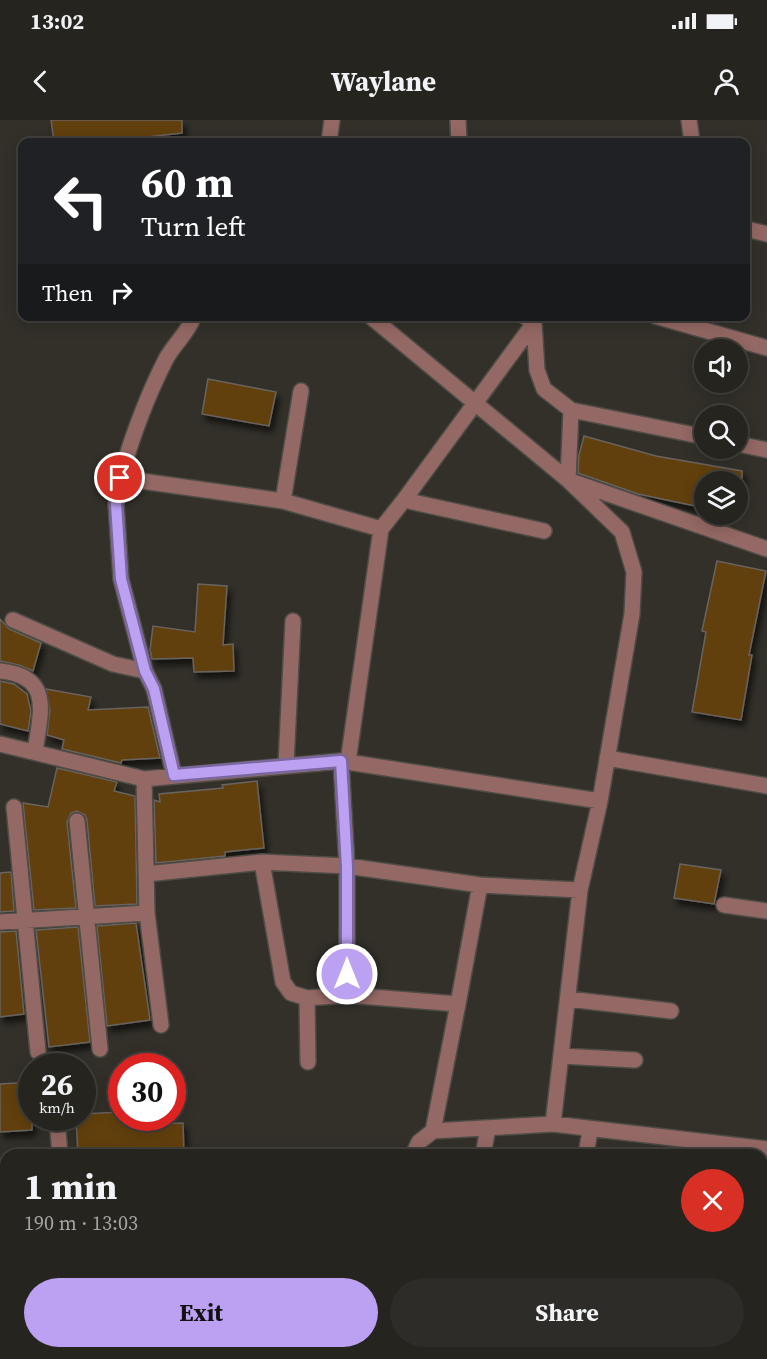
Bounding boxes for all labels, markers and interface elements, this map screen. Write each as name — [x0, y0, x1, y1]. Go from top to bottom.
text: 13:02 — [30, 6, 84, 36]
text: Waylane — [331, 63, 436, 100]
icon: back — [24, 65, 57, 98]
icon: person — [710, 65, 743, 98]
text: 60 m — [141, 153, 234, 211]
icon: left — [42, 162, 120, 240]
text: Turn left — [141, 208, 245, 245]
icon: right — [105, 276, 138, 309]
text: Then — [42, 278, 93, 308]
map controls — [694, 339, 748, 525]
button: sound — [694, 339, 748, 393]
button: search — [694, 405, 748, 459]
pin — [94, 452, 145, 503]
icon: arrive — [103, 461, 136, 494]
button: layers — [694, 471, 748, 525]
position arrow — [315, 942, 379, 1006]
speed limit sign: 30 — [108, 1053, 186, 1131]
text: 26 — [41, 1064, 73, 1105]
text: km/h — [39, 1097, 75, 1118]
text: 1 min — [24, 1162, 117, 1211]
button: close — [681, 1169, 744, 1232]
text: 190 m · 13:03 — [24, 1209, 138, 1237]
button: Exit — [24, 1278, 378, 1347]
button: Share — [390, 1278, 744, 1347]

